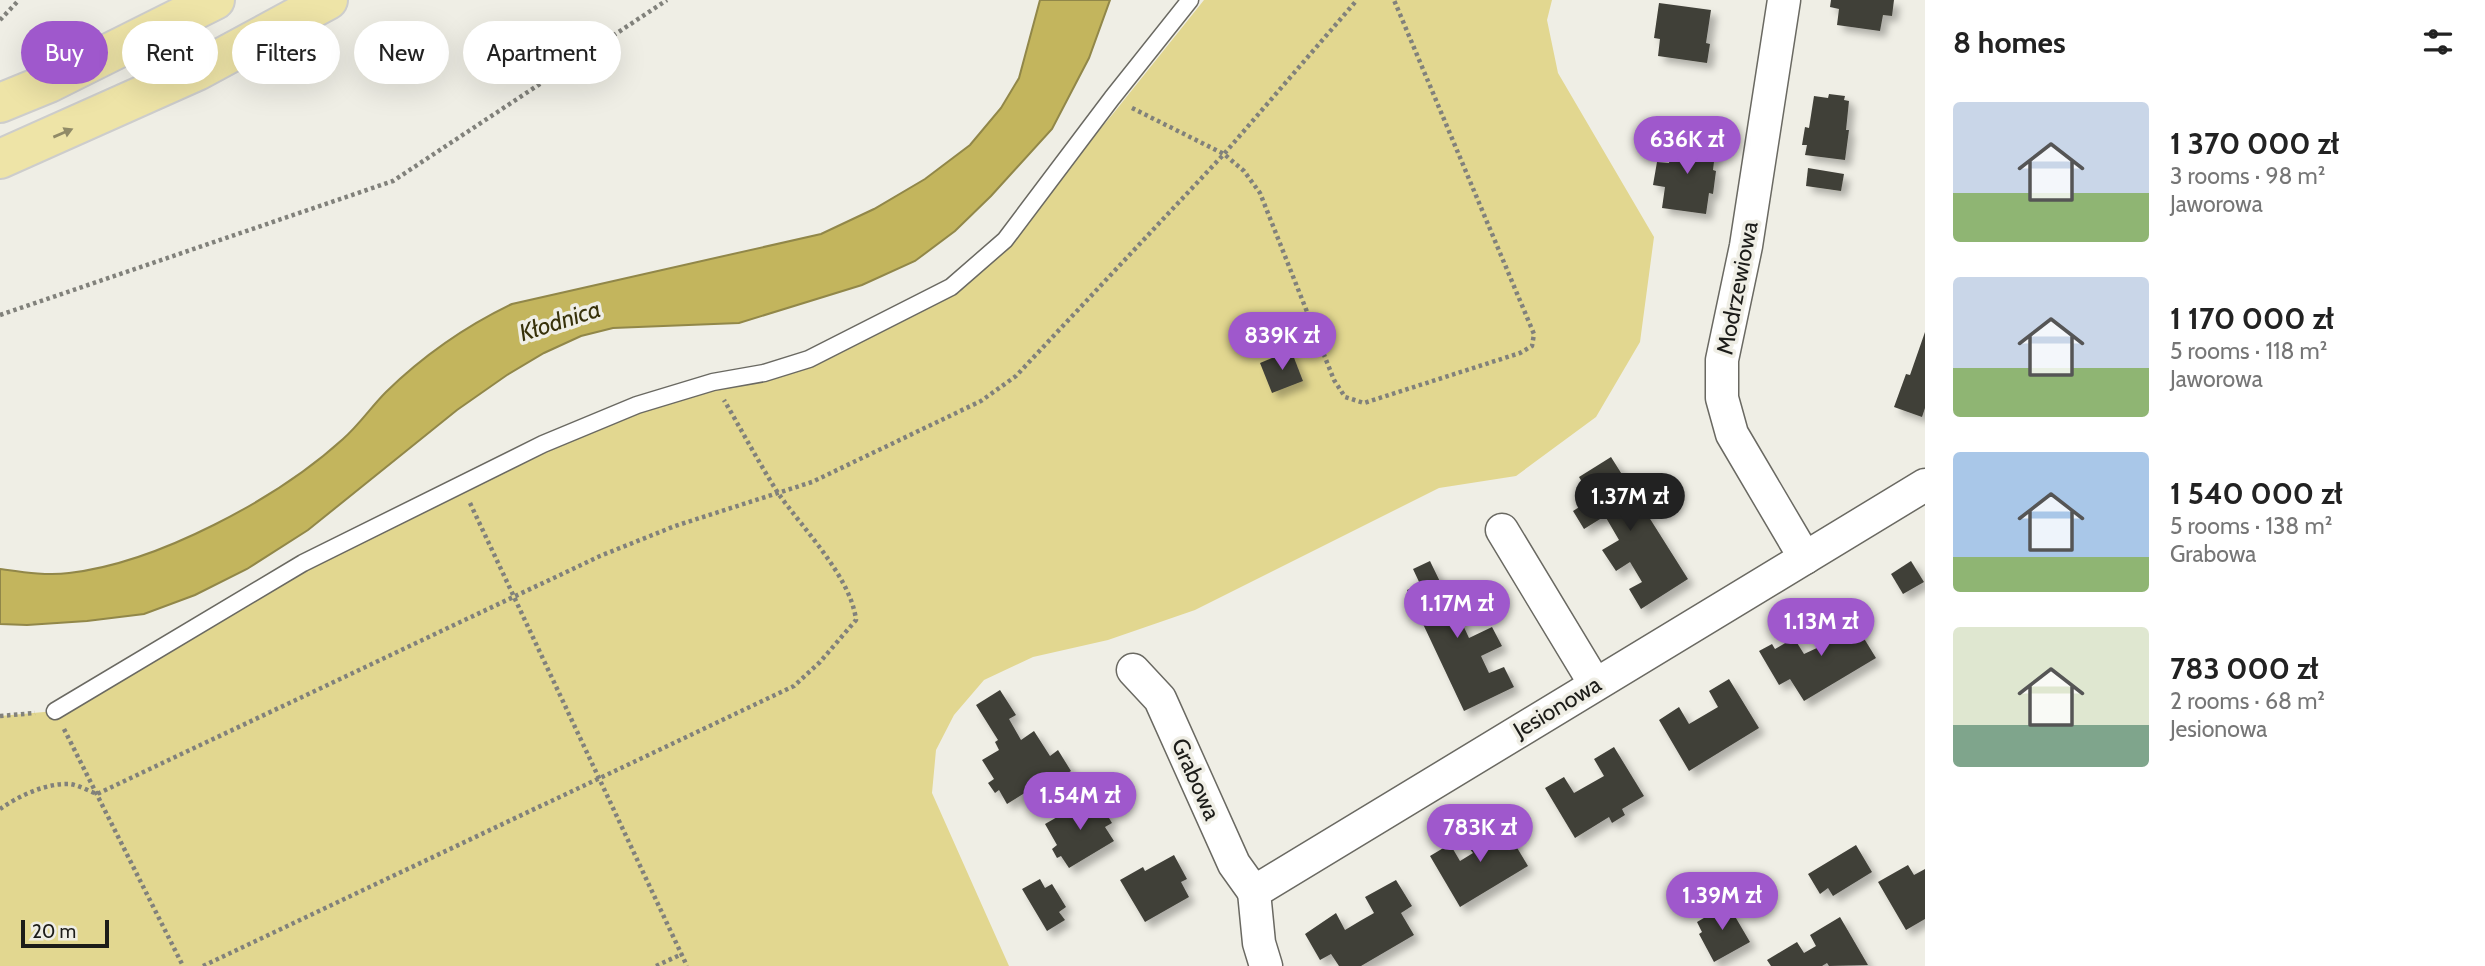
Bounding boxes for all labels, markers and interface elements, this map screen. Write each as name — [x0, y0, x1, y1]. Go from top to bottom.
chip: Buy — [21, 21, 108, 84]
chip: Rent — [122, 21, 218, 84]
chip: Filters — [232, 21, 340, 84]
chip: New — [354, 21, 449, 84]
chip: Apartment — [463, 21, 621, 84]
icon: filters — [2419, 23, 2457, 61]
text: 8 homes — [1953, 24, 2066, 61]
pin: 636K zł — [1622, 116, 1752, 176]
text: 636K zł — [1650, 125, 1724, 153]
text: 1 370 000 zł — [2170, 125, 2339, 162]
one-way arrow — [53, 127, 74, 138]
icon: home — [2009, 130, 2093, 214]
text: 3 rooms · 98 m² — [2170, 162, 2325, 190]
text: Jaworowa — [2170, 190, 2263, 218]
street label: Modrzewiowa — [1710, 219, 1764, 357]
water label: Kłodnica — [515, 294, 604, 347]
text: 1 170 000 zł — [2170, 300, 2334, 337]
icon: home — [2009, 305, 2093, 389]
pin: 839K zł — [1217, 312, 1347, 372]
text: 839K zł — [1244, 321, 1320, 349]
text: 5 rooms · 118 m² — [2170, 337, 2327, 365]
text: Jaworowa — [2170, 365, 2263, 393]
pin: 1.37M zł — [1558, 474, 1702, 533]
text: 1 540 000 zł — [2170, 475, 2343, 512]
icon: home — [2009, 480, 2093, 564]
text: 1.37M zł — [1591, 482, 1669, 510]
text: 5 rooms · 138 m² — [2170, 512, 2332, 540]
text: Grabowa — [2170, 540, 2256, 568]
pin: 1.17M zł — [1385, 580, 1529, 640]
text: 1.17M zł — [1420, 589, 1494, 617]
pin: 1.13M zł — [1749, 598, 1893, 658]
text: 1.13M zł — [1783, 607, 1859, 635]
text: 783 000 zł — [2170, 650, 2319, 687]
icon: home — [2009, 655, 2093, 739]
street label: Jesionowa — [1507, 670, 1606, 745]
text: 2 rooms · 68 m² — [2170, 687, 2325, 715]
text: Jesionowa — [2170, 715, 2267, 743]
street label: Grabowa — [1166, 734, 1226, 824]
pin: 1.54M zł — [1008, 772, 1152, 832]
text: 1.54M zł — [1039, 781, 1121, 809]
pin: 783K zł — [1415, 804, 1545, 864]
text: 783K zł — [1443, 813, 1517, 841]
pin: 1.39M zł — [1650, 872, 1794, 932]
text: 1.39M zł — [1682, 881, 1762, 909]
scale bar — [21, 917, 108, 949]
text: 20 m — [32, 920, 76, 943]

